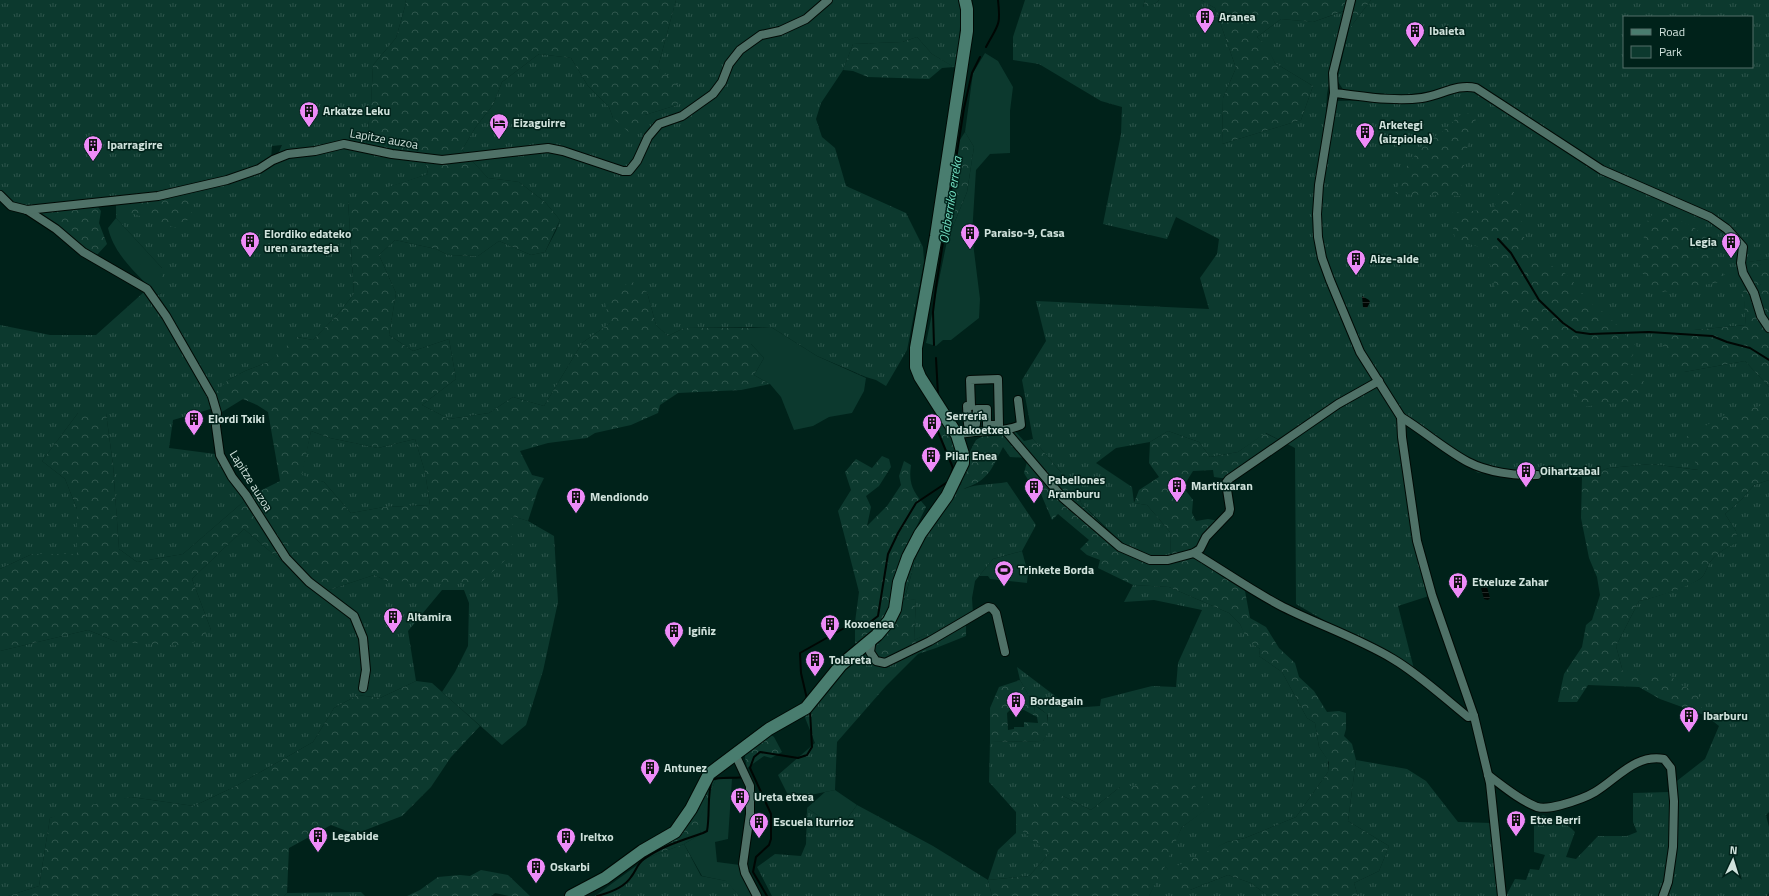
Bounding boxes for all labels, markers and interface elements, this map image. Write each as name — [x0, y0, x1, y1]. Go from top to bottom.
building icon: Aranea — [1194, 6, 1216, 34]
place label: Aranea — [1219, 7, 1256, 26]
legend — [1623, 16, 1753, 68]
building icon: Ibaieta — [1404, 20, 1426, 48]
place label: Ibaieta — [1429, 21, 1465, 40]
text: Road — [1659, 22, 1685, 41]
text: Park — [1659, 42, 1682, 61]
building icon: Arkatze Leku — [298, 100, 320, 128]
place label: Arkatze Leku — [323, 101, 390, 120]
hotel icon: Eizaguirre — [488, 112, 510, 140]
place label: Eizaguirre — [513, 113, 566, 132]
place label: Arketegi (aizpiolea) — [1379, 115, 1433, 148]
building icon: Arketegi (aizpiolea) — [1354, 121, 1376, 149]
street label: Lapitze auzoa — [348, 123, 420, 154]
building icon: Iparragirre — [82, 134, 104, 162]
place label: Iparragirre — [107, 135, 163, 154]
water label: Olaberriko erreka — [933, 154, 967, 245]
building icon: Paraiso-9, Casa — [959, 222, 981, 250]
place label: Paraiso-9, Casa — [984, 223, 1065, 242]
place label: Elordiko edateko uren araztegia — [264, 224, 351, 257]
building icon: Elordiko edateko uren araztegia — [239, 230, 261, 258]
building icon: Legia — [1720, 231, 1742, 259]
place label: Legia — [1690, 232, 1717, 251]
building icon: Aize-alde — [1345, 248, 1367, 276]
place label: Aize-alde — [1370, 249, 1419, 268]
place label: Serrería Indakoetxea — [946, 406, 1010, 439]
building icon: Elordi Txiki — [183, 408, 205, 436]
place label: Elordi Txiki — [208, 409, 265, 428]
building icon: Serrería Indakoetxea — [921, 412, 943, 440]
building icon: Pilar Enea — [920, 445, 942, 473]
street label: Lapitze auzoa — [225, 446, 278, 515]
place label: Pilar Enea — [945, 446, 997, 465]
building icon: Oihartzabal — [1515, 460, 1537, 488]
place label: Oihartzabal — [1540, 461, 1600, 480]
place label: Pabellones Aramburu — [1048, 470, 1105, 503]
building icon: Martitxaran — [1166, 475, 1188, 503]
building icon: Pabellones Aramburu — [1023, 476, 1045, 504]
place label: Martitxaran — [1191, 476, 1253, 495]
building icon: Mendiondo — [565, 486, 587, 514]
place label: Mendiondo — [590, 487, 649, 506]
sports icon: Trinkete Borda — [993, 559, 1015, 587]
place label: Trinkete Borda — [1018, 560, 1094, 579]
building icon: Etxeluze Zahar — [1447, 571, 1469, 599]
place label: Etxeluze Zahar — [1472, 572, 1549, 591]
building icon: Altamira — [382, 606, 404, 634]
place label: Altamira — [407, 607, 452, 626]
building icon: Koxoenea — [819, 613, 841, 641]
place label: Koxoenea — [844, 614, 894, 633]
building icon: Igiñiz — [663, 620, 685, 648]
place label: Igiñiz — [688, 621, 716, 640]
building icon: Tolareta — [804, 649, 826, 677]
place label: Tolareta — [829, 650, 871, 669]
building icon: Bordagain — [1005, 690, 1027, 718]
place label: Bordagain — [1030, 691, 1083, 710]
building icon: Ibarburu — [1678, 705, 1700, 733]
place label: Ibarburu — [1703, 706, 1748, 725]
building icon: Antunez — [639, 757, 661, 785]
place label: Antunez — [664, 758, 707, 777]
building icon: Ureta etxea — [729, 786, 751, 814]
place label: Ureta etxea — [754, 787, 814, 806]
building icon: Etxe Berri — [1505, 809, 1527, 837]
place label: Etxe Berri — [1530, 810, 1581, 829]
building icon: Escuela Iturrioz — [748, 811, 770, 839]
place label: Escuela Iturrioz — [773, 812, 854, 831]
building icon: Legabide — [307, 825, 329, 853]
place label: Legabide — [332, 826, 379, 845]
building icon: Ireltxo — [555, 826, 577, 854]
place label: Ireltxo — [580, 827, 614, 846]
north arrow — [1713, 840, 1753, 880]
text: N — [1729, 842, 1738, 858]
building icon: Oskarbi — [525, 856, 547, 884]
place label: Oskarbi — [550, 857, 590, 876]

